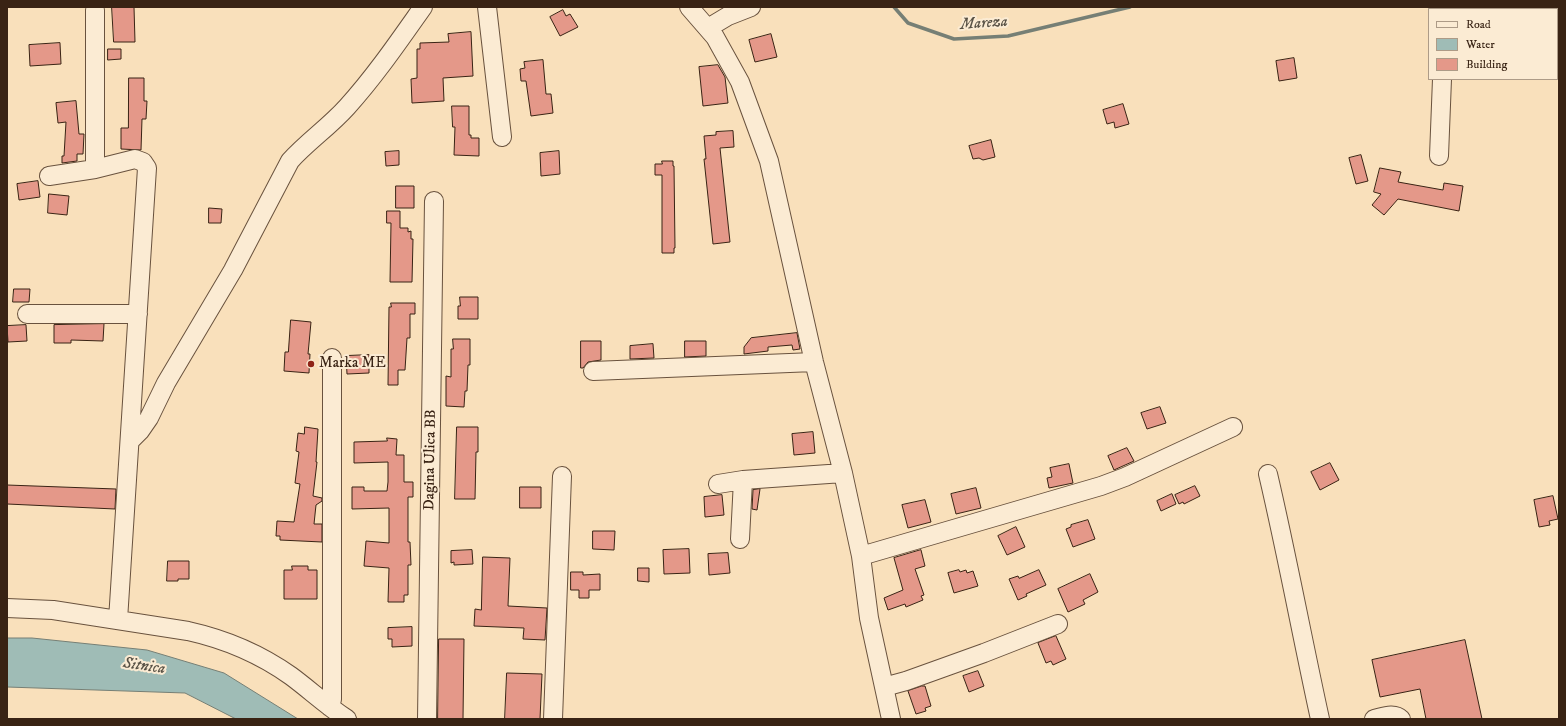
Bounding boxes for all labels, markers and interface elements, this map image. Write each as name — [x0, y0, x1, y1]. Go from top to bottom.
legend — [1428, 8, 1558, 80]
water label: Mareza — [960, 13, 1008, 35]
text: Road — [1466, 17, 1491, 32]
text: Water — [1466, 37, 1495, 52]
text: Building — [1466, 57, 1507, 72]
place label: Marka ME — [319, 355, 386, 373]
marker: Marka ME — [306, 359, 316, 369]
street label: Dagina Ulica BB — [421, 409, 441, 511]
water label: Sitnica — [122, 655, 166, 679]

